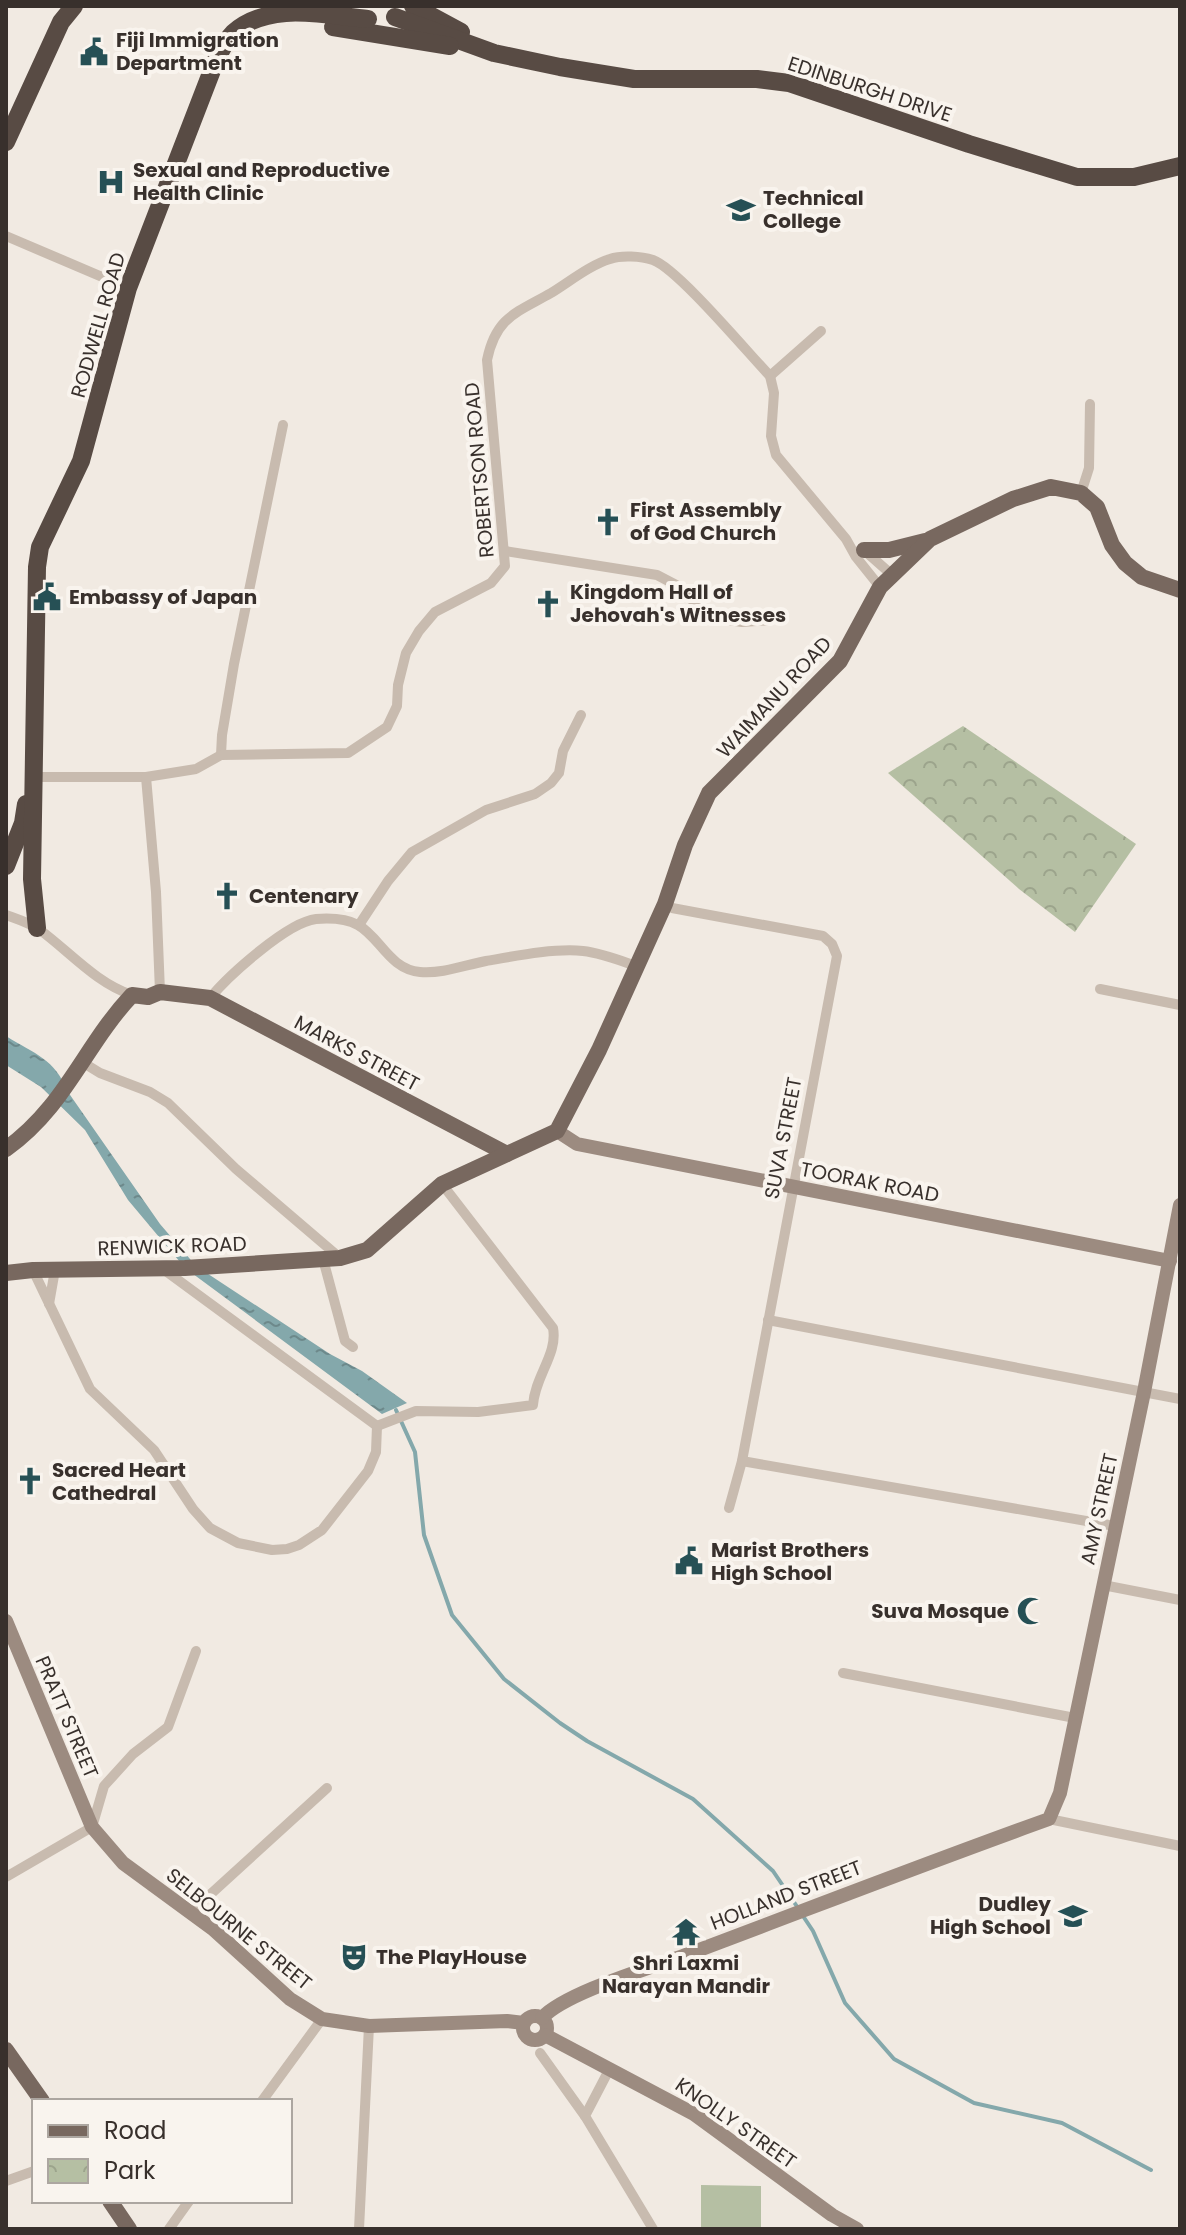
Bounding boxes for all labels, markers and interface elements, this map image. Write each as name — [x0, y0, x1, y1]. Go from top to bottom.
place label: Fiji Immigration Department — [116, 26, 279, 77]
public building icon: Fiji Immigration Department — [79, 37, 109, 67]
street label: EDINBURGH DRIVE — [784, 49, 956, 129]
place label: Sexual and Reproductive Health Clinic — [133, 156, 390, 207]
hospital icon: Sexual and Reproductive Health Clinic — [96, 167, 126, 197]
place label: Technical College — [763, 184, 864, 235]
school or university icon: Technical College — [726, 195, 756, 225]
street label: RODWELL ROAD — [64, 249, 132, 401]
street label: ROBERTSON ROAD — [457, 381, 501, 559]
place label: First Assembly of God Church — [630, 496, 782, 547]
church icon: First Assembly of God Church — [593, 507, 623, 537]
place label: Kingdom Hall of Jehovah's Witnesses — [570, 578, 786, 629]
public building icon: Embassy of Japan — [32, 582, 62, 612]
place label: Embassy of Japan — [69, 583, 257, 611]
church icon: Kingdom Hall of Jehovah's Witnesses — [533, 589, 563, 619]
street label: WAIMANU ROAD — [710, 630, 838, 764]
church icon: Centenary — [212, 881, 242, 911]
place label: Centenary — [249, 882, 359, 910]
street label: MARKS STREET — [290, 1008, 425, 1098]
street label: SUVA STREET — [757, 1074, 809, 1201]
street label: TOORAK ROAD — [798, 1155, 942, 1209]
street label: RENWICK ROAD — [97, 1229, 247, 1263]
street label: AMY STREET — [1073, 1450, 1125, 1568]
place label: Sacred Heart Cathedral — [52, 1456, 186, 1507]
church icon: Sacred Heart Cathedral — [15, 1466, 45, 1496]
place label: Marist Brothers High School — [711, 1536, 869, 1587]
public building icon: Marist Brothers High School — [674, 1546, 704, 1576]
mosque icon: Suva Mosque — [1016, 1596, 1046, 1626]
place label: Suva Mosque — [871, 1597, 1009, 1625]
street label: PRATT STREET — [29, 1652, 105, 1783]
street label: HOLLAND STREET — [706, 1853, 866, 1937]
street label: SELBOURNE STREET — [160, 1861, 318, 1997]
place label: Dudley High School — [930, 1890, 1051, 1941]
school or university icon: Dudley High School — [1058, 1901, 1088, 1931]
temple icon: Shri Laxmi Narayan Mandir — [671, 1917, 701, 1947]
theatre icon: The PlayHouse — [339, 1942, 369, 1972]
place label: The PlayHouse — [376, 1943, 527, 1971]
place label: Shri Laxmi Narayan Mandir — [602, 1949, 771, 2000]
street label: KNOLLY STREET — [670, 2071, 802, 2175]
legend — [32, 2099, 292, 2203]
text: Road — [104, 2114, 166, 2147]
text: Park — [104, 2154, 156, 2187]

